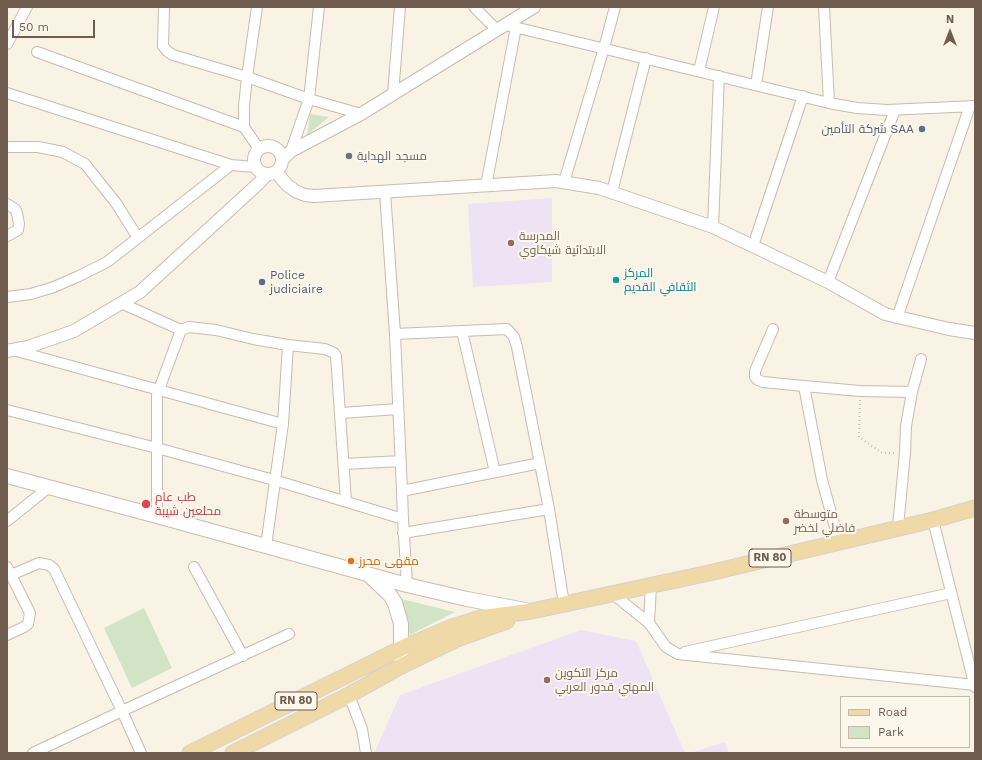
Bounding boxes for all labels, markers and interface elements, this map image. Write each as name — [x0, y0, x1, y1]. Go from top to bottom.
scale bar — [14, 12, 97, 38]
north arrow — [930, 12, 970, 52]
text: N — [946, 13, 954, 26]
text: 50 m — [19, 20, 49, 34]
place label: شركة التأمين SAA — [821, 122, 914, 136]
marker: شركة التأمين SAA — [917, 124, 927, 134]
place label: مسجد الهداية — [357, 149, 427, 163]
marker: مسجد الهداية — [344, 151, 354, 161]
place label: المدرسة الابتدائية شيكاوي — [519, 229, 606, 257]
marker: المدرسة الابتدائية شيكاوي — [506, 238, 516, 248]
place label: المركز الثقافي القديم — [624, 266, 697, 294]
place label: Police judiciaire — [270, 268, 323, 296]
marker: المركز الثقافي القديم — [611, 275, 621, 285]
marker: Police judiciaire — [257, 277, 267, 287]
place label: طب عام محلعين شيبة — [155, 490, 221, 518]
marker: طب عام محلعين شيبة — [140, 498, 152, 510]
place label: متوسطة فاضلي لخضر — [794, 507, 855, 535]
marker: متوسطة فاضلي لخضر — [781, 516, 791, 526]
road number: RN 80 — [749, 549, 791, 567]
place label: مقهى محرز — [359, 554, 419, 568]
marker: مقهى محرز — [346, 556, 356, 566]
place label: مركز التكوين المهني قدور العربي — [555, 666, 654, 694]
marker: مركز التكوين المهني قدور العربي — [542, 675, 552, 685]
road number: RN 80 — [275, 692, 317, 710]
legend — [840, 696, 970, 748]
text: Road — [878, 705, 907, 719]
text: Park — [878, 725, 904, 739]

